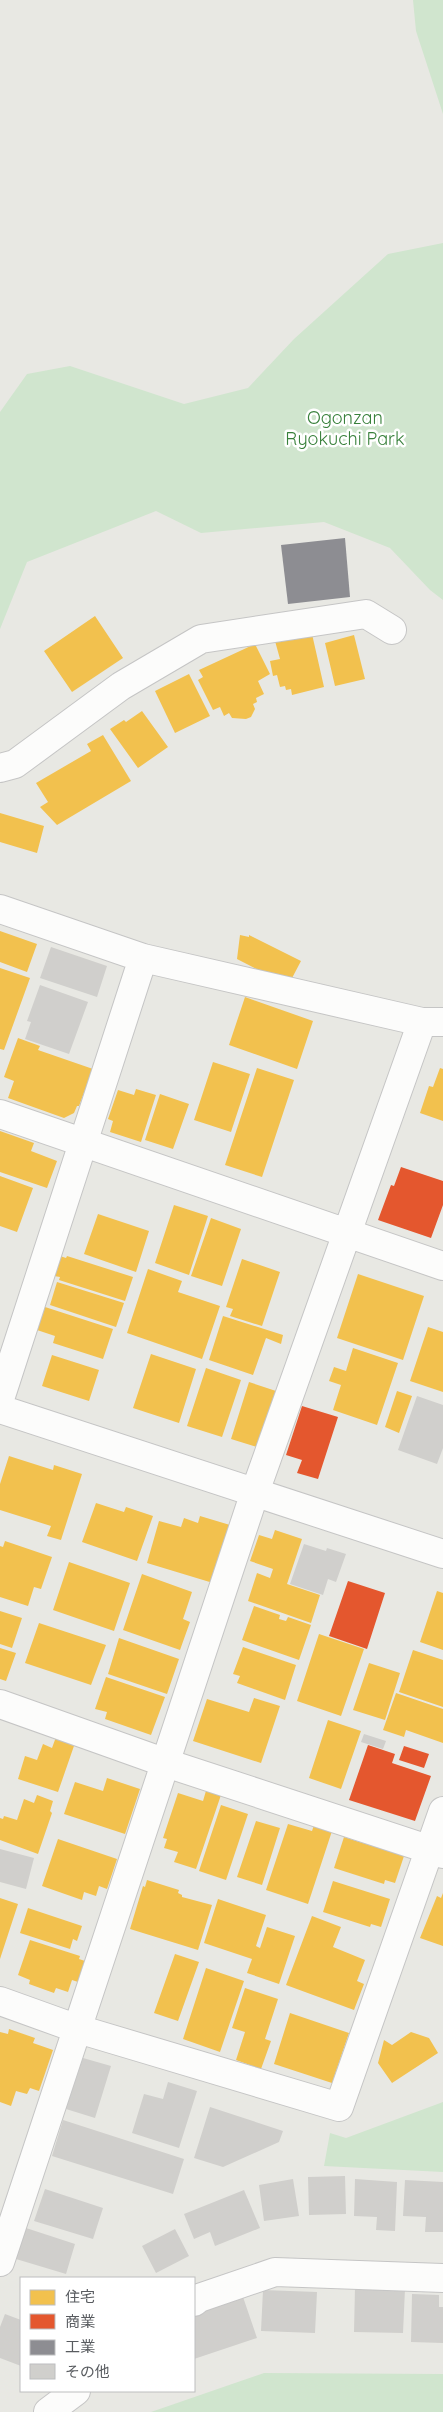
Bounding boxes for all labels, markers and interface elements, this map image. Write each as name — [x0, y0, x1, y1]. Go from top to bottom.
park label: Ogonzan Ryokuchi Park — [285, 406, 405, 450]
legend — [20, 2277, 195, 2392]
text: 住宅 — [65, 2287, 95, 2306]
text: 商業 — [65, 2312, 95, 2331]
text: 工業 — [65, 2337, 95, 2356]
text: その他 — [65, 2362, 110, 2381]

